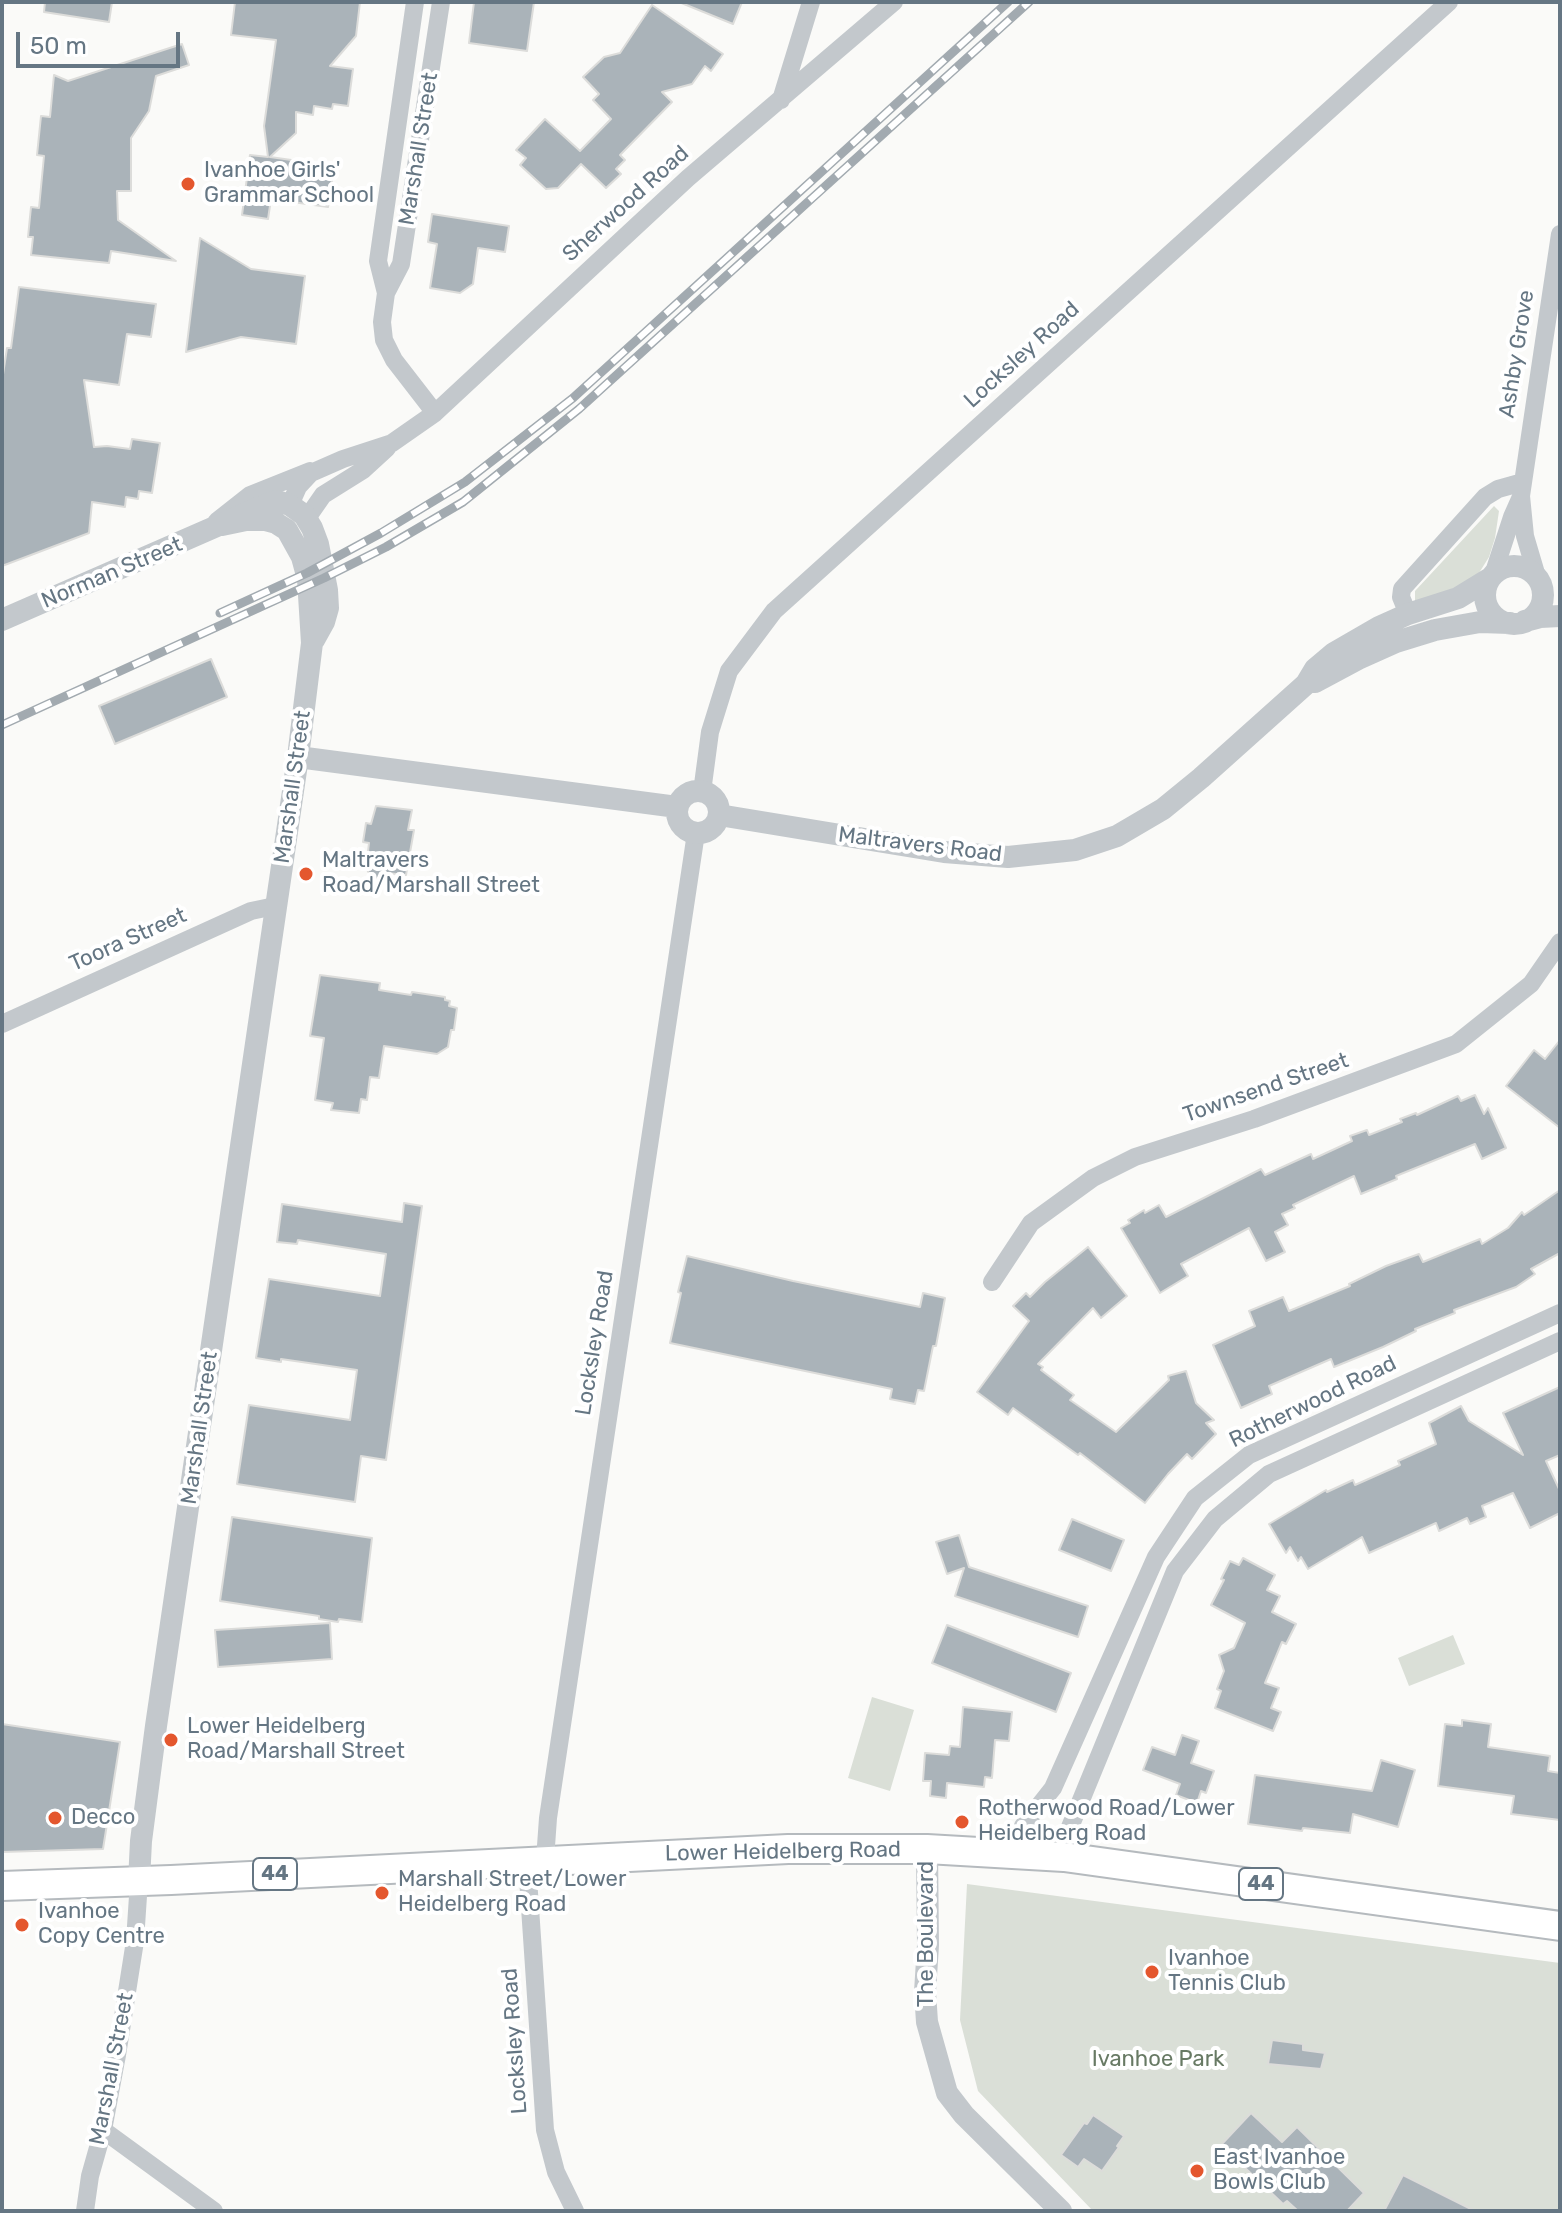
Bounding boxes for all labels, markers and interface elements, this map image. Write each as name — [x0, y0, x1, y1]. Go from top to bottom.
scale bar — [20, 16, 184, 66]
text: 50 m — [30, 32, 87, 60]
street label: Marshall Street — [394, 71, 444, 227]
street label: Sherwood Road — [557, 140, 695, 268]
place label: Ivanhoe Girls' Grammar School — [204, 158, 374, 210]
marker: Ivanhoe Girls' Grammar School — [179, 175, 197, 193]
street label: Ashby Grove — [1494, 288, 1540, 420]
street label: Locksley Road — [959, 296, 1085, 414]
street label: Norman Street — [38, 531, 186, 615]
street label: Marshall Street — [269, 709, 317, 865]
street label: Maltravers Road — [837, 822, 1003, 868]
place label: Maltravers Road/Marshall Street — [322, 848, 540, 900]
marker: Maltravers Road/Marshall Street — [297, 865, 315, 883]
street label: Toora Street — [65, 902, 191, 978]
street label: Townsend Street — [1180, 1047, 1352, 1129]
street label: Locksley Road — [571, 1269, 619, 1417]
street label: Marshall Street — [176, 1350, 224, 1506]
street label: Rotherwood Road — [1225, 1350, 1401, 1454]
place label: Lower Heidelberg Road/Marshall Street — [187, 1714, 405, 1766]
marker: Lower Heidelberg Road/Marshall Street — [162, 1731, 180, 1749]
place label: Rotherwood Road/Lower Heidelberg Road — [978, 1796, 1235, 1848]
place label: Decco — [71, 1805, 135, 1831]
marker: Decco — [46, 1809, 64, 1827]
marker: Rotherwood Road/Lower Heidelberg Road — [953, 1813, 971, 1831]
street label: Lower Heidelberg Road — [665, 1837, 901, 1867]
road number: 44 — [253, 1858, 297, 1890]
street label: The Boulevard — [914, 1861, 940, 2007]
place label: Marshall Street/Lower Heidelberg Road — [398, 1867, 626, 1918]
road number: 44 — [1239, 1868, 1283, 1900]
marker: Marshall Street/Lower Heidelberg Road — [373, 1884, 391, 1902]
place label: Ivanhoe Copy Centre — [38, 1899, 165, 1950]
marker: Ivanhoe Copy Centre — [13, 1916, 31, 1934]
place label: Ivanhoe Tennis Club — [1168, 1946, 1286, 1998]
marker: Ivanhoe Tennis Club — [1143, 1963, 1161, 1981]
street label: Locksley Road — [497, 1967, 533, 2115]
street label: Marshall Street — [84, 1991, 140, 2147]
park label: Ivanhoe Park — [1092, 2047, 1224, 2073]
place label: East Ivanhoe Bowls Club — [1213, 2145, 1345, 2196]
marker: East Ivanhoe Bowls Club — [1188, 2162, 1206, 2180]

